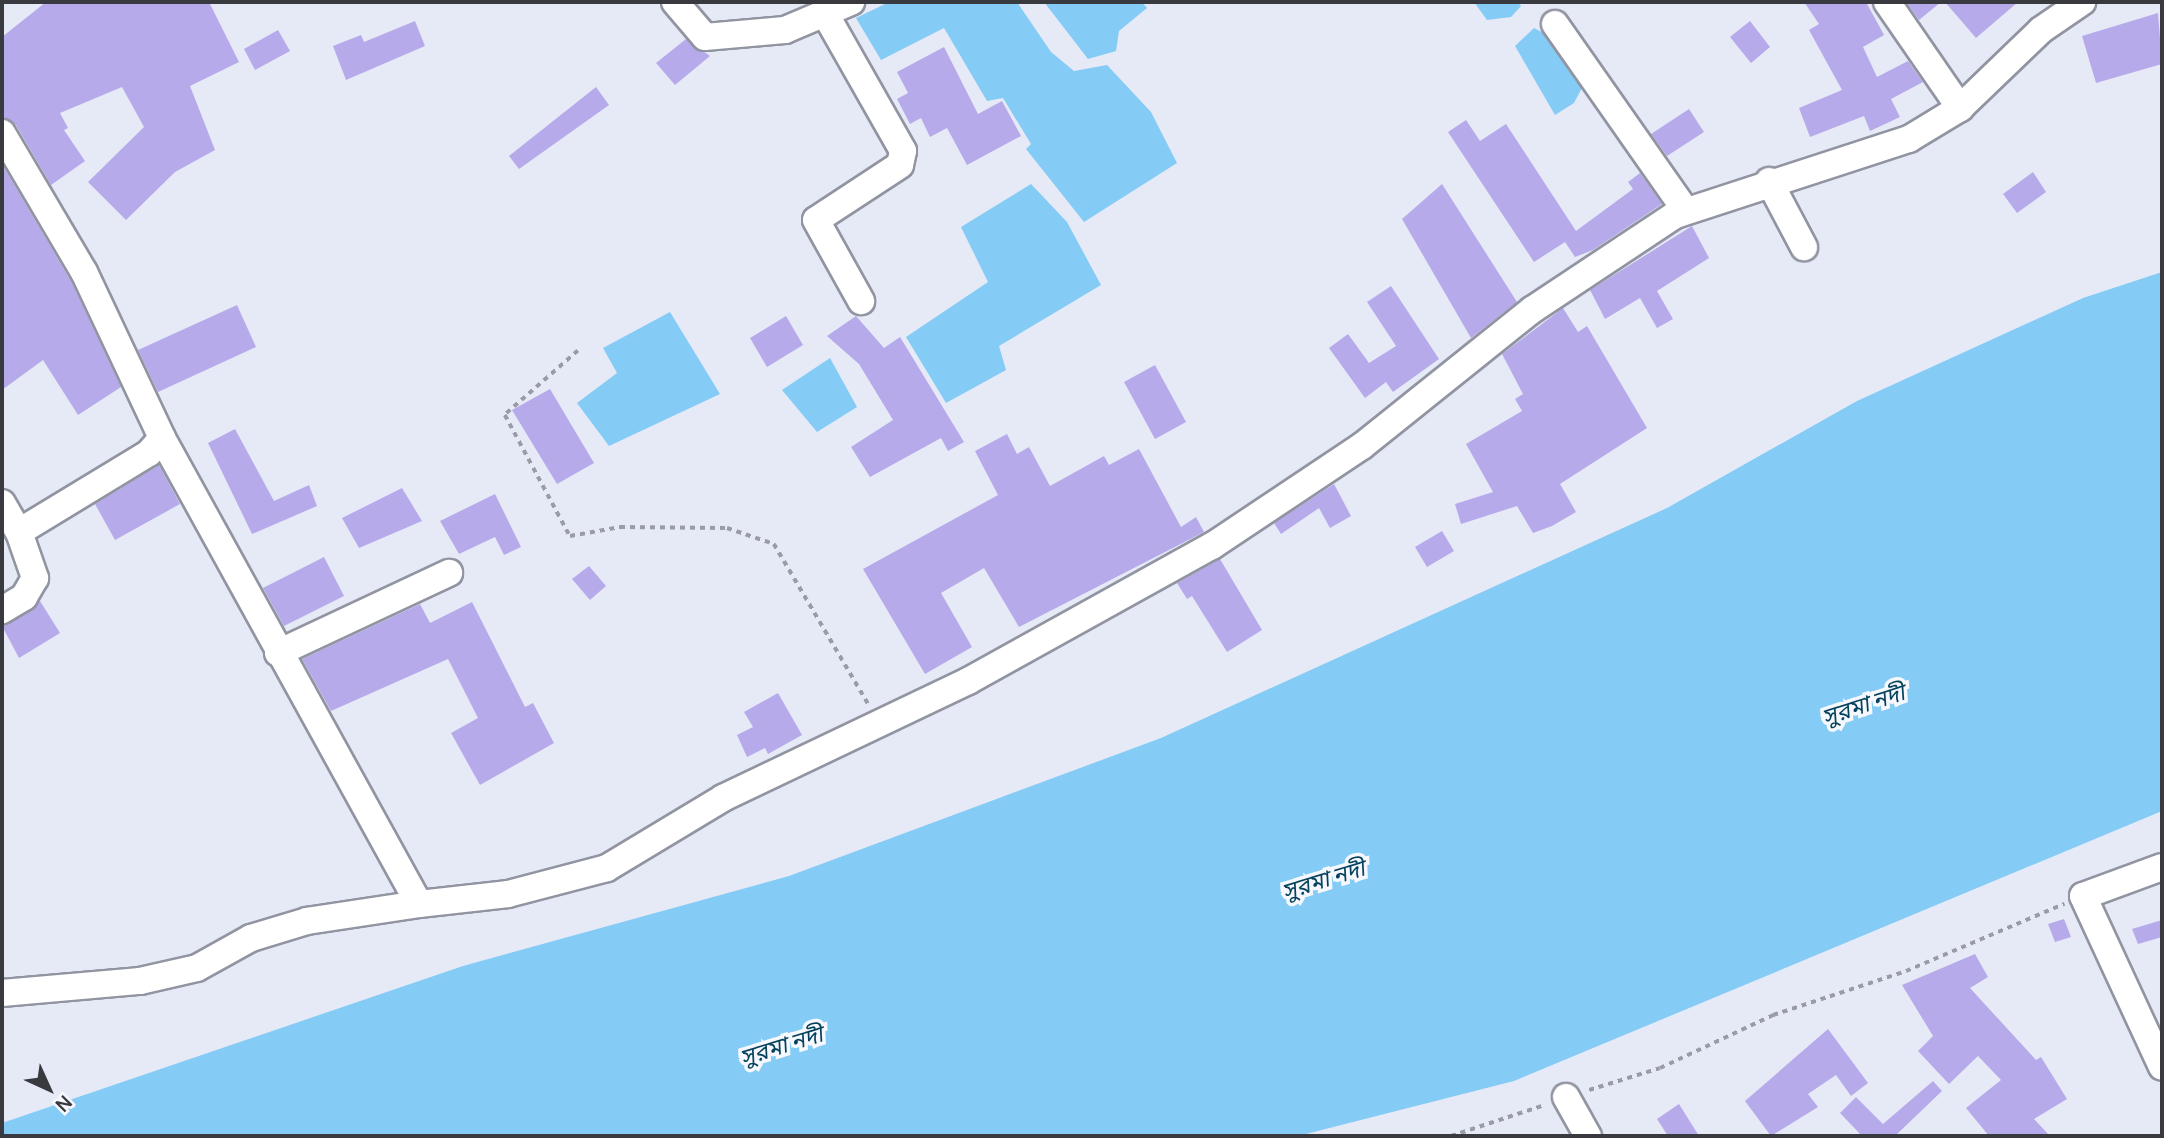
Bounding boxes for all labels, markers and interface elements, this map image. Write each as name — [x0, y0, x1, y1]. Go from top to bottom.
water label: সুরমা নদী — [1818, 678, 1908, 730]
water label: সুরমা নদী — [1278, 853, 1368, 905]
water label: সুরমা নদী — [736, 1019, 826, 1071]
north arrow — [14, 1054, 84, 1124]
text: N — [50, 1090, 78, 1118]

